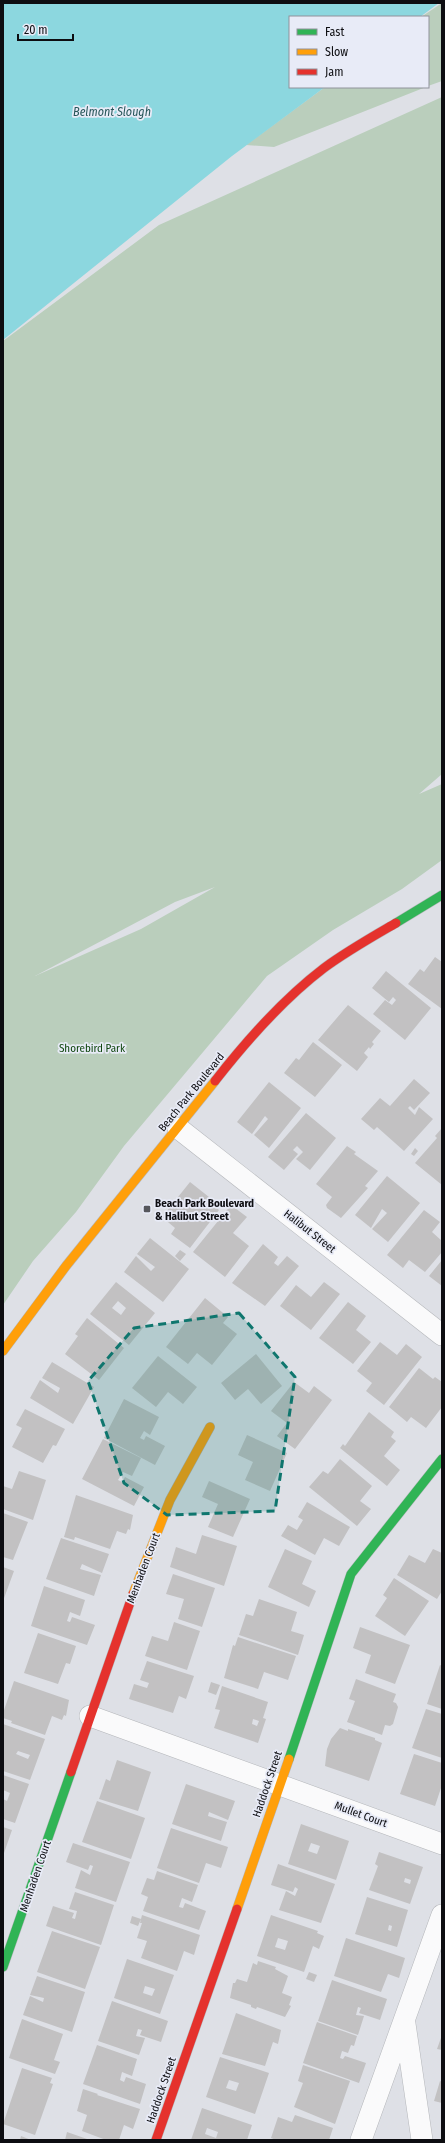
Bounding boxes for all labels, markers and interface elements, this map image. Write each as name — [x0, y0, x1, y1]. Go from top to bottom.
scale bar — [18, 16, 73, 42]
legend — [289, 16, 429, 88]
text: 20 m — [24, 23, 48, 37]
text: Fast — [325, 25, 344, 39]
text: Slow — [325, 45, 348, 59]
text: Jam — [325, 65, 343, 79]
water label: Belmont Slough — [73, 105, 151, 119]
park label: Shorebird Park — [59, 1042, 126, 1055]
street label: Beach Park Boulevard — [156, 1050, 227, 1134]
place label: Beach Park Boulevard & Halibut Street — [155, 1197, 254, 1223]
marker: Beach Park Boulevard & Halibut Street — [142, 1204, 152, 1214]
street label: Halibut Street — [281, 1207, 339, 1256]
street label: Menhaden Court — [124, 1531, 163, 1605]
street label: Haddock Street — [250, 1749, 285, 1819]
street label: Mullet Court — [333, 1799, 389, 1830]
street label: Menhaden Court — [17, 1839, 54, 1913]
street label: Haddock Street — [144, 2055, 179, 2125]

